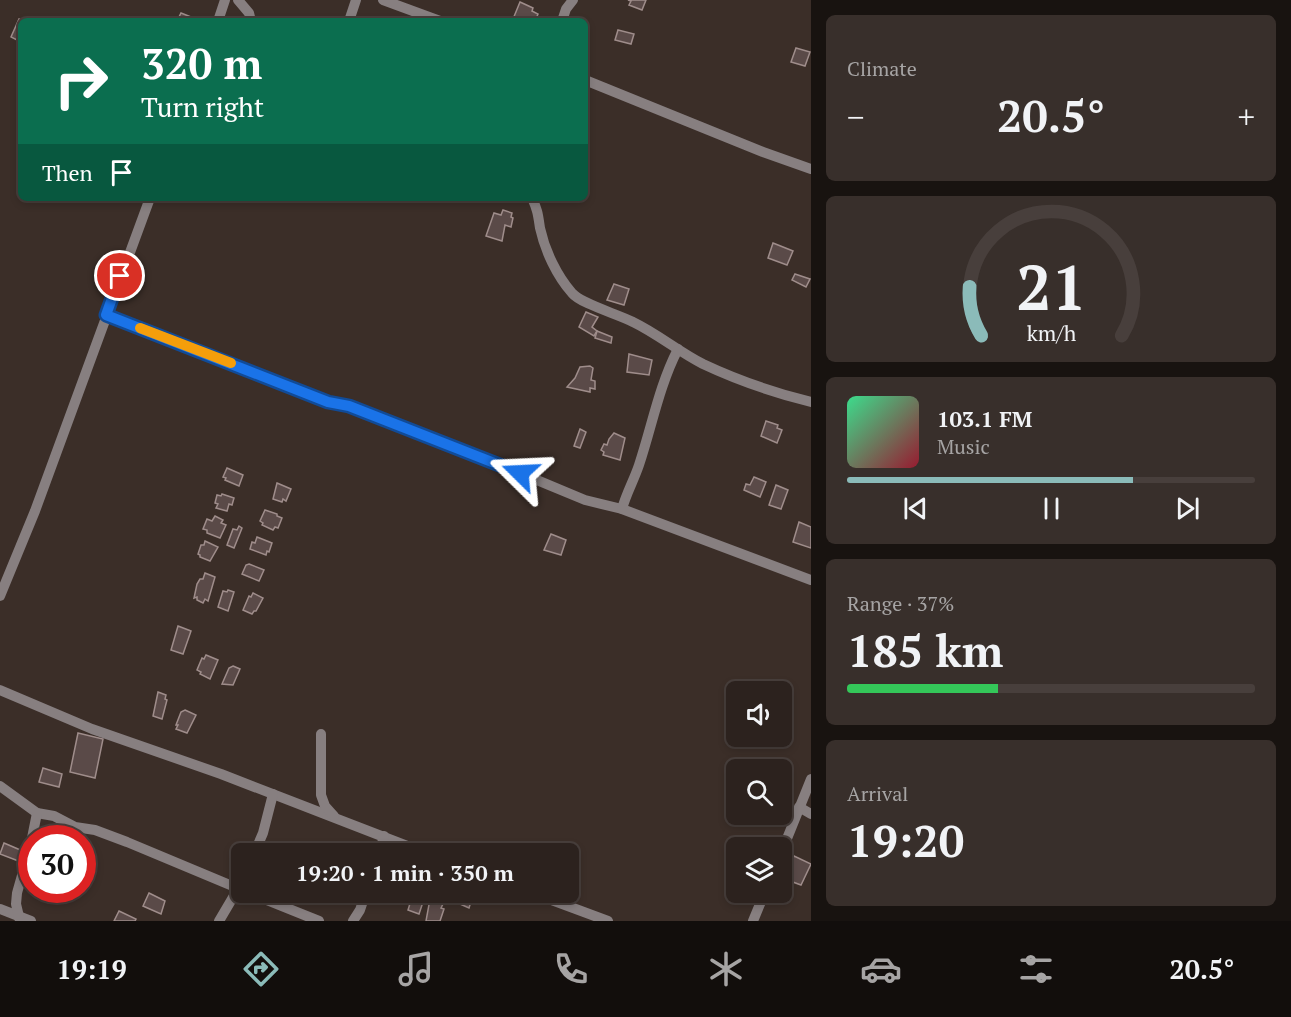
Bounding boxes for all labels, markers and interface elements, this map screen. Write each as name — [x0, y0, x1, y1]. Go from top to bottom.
text: 320 m — [141, 35, 262, 91]
icon: right — [42, 42, 120, 120]
text: Climate — [847, 55, 917, 82]
text: 20.5° — [997, 85, 1105, 145]
text: Turn right — [141, 89, 264, 125]
text: − — [847, 95, 865, 138]
text: + — [1237, 95, 1255, 138]
icon: arrive — [105, 156, 138, 189]
text: Then — [42, 158, 93, 187]
text: 21 — [1016, 245, 1086, 328]
pin — [94, 250, 145, 301]
icon: arrive — [103, 259, 136, 292]
text: km/h — [1026, 320, 1076, 348]
text: 103.1 FM — [937, 404, 1032, 433]
text: Music — [937, 433, 990, 460]
position arrow — [488, 441, 552, 505]
icon: previous — [899, 492, 932, 525]
icon: pause — [1035, 492, 1068, 525]
icon: next — [1171, 492, 1204, 525]
text: Range · 37% — [847, 590, 954, 617]
text: 185 km — [847, 620, 1003, 680]
map controls — [726, 681, 792, 903]
button: sound — [726, 681, 792, 747]
button: search — [726, 759, 792, 825]
text: Arrival — [847, 780, 908, 807]
text: 19:20 — [847, 810, 964, 870]
speed limit sign: 30 — [18, 825, 96, 903]
button: layers — [726, 837, 792, 903]
text: 19:20 · 1 min · 350 m — [296, 858, 514, 887]
icon: directions — [240, 948, 282, 990]
icon: music — [395, 948, 437, 990]
icon: phone — [550, 948, 592, 990]
icon: climate — [705, 948, 747, 990]
icon: car — [860, 948, 902, 990]
icon: filters — [1015, 948, 1057, 990]
text: 19:19 — [56, 951, 127, 987]
text: 20.5° — [1170, 951, 1234, 987]

